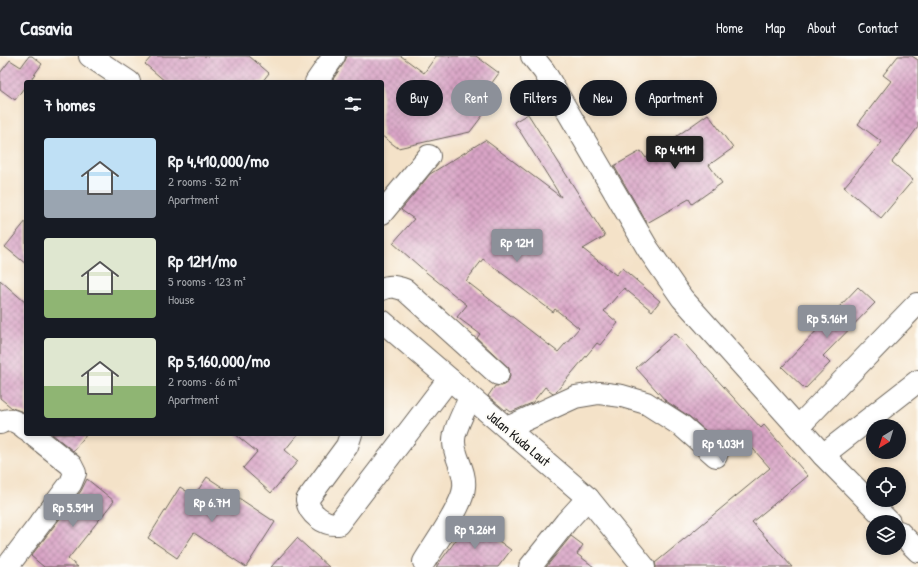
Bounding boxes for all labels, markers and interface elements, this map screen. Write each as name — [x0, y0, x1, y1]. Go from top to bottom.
text: Casavia — [20, 15, 72, 41]
text: Home — [716, 18, 743, 37]
text: Map — [765, 18, 785, 37]
text: About — [807, 18, 836, 37]
text: Contact — [858, 18, 898, 37]
chip: Buy — [396, 80, 443, 116]
chip: Rent — [451, 80, 502, 116]
chip: Filters — [510, 80, 571, 116]
chip: New — [579, 80, 627, 116]
chip: Apartment — [635, 80, 717, 116]
text: 7 homes — [44, 93, 95, 116]
icon: filters — [342, 93, 364, 115]
pin: Rp 4.41M — [634, 136, 716, 170]
text: Rp 4.41M — [655, 140, 695, 158]
text: Rp 4,410,000/mo — [168, 149, 269, 172]
icon: home — [76, 154, 124, 202]
text: 2 rooms · 52 m² — [168, 172, 241, 190]
text: Apartment — [168, 190, 219, 208]
pin: Rp 12M — [484, 229, 550, 263]
text: Rp 12M — [501, 233, 534, 251]
text: Rp 12M/mo — [168, 249, 237, 272]
icon: home — [76, 254, 124, 302]
text: 5 rooms · 123 m² — [168, 272, 246, 290]
text: House — [168, 290, 195, 308]
pin: Rp 5.16M — [786, 305, 868, 339]
text: Rp 5.16M — [807, 309, 847, 327]
text: Rp 5,160,000/mo — [168, 349, 270, 372]
icon: home — [76, 354, 124, 402]
text: 2 rooms · 66 m² — [168, 372, 240, 390]
text: Apartment — [168, 390, 219, 408]
street label: Jalan Kuda Laut — [483, 406, 555, 470]
north arrow — [866, 419, 906, 459]
map controls — [866, 419, 906, 555]
pin: Rp 9.03M — [682, 430, 764, 464]
text: Rp 9.03M — [702, 434, 744, 452]
button: locate — [866, 467, 906, 507]
pin: Rp 6.7M — [175, 489, 249, 523]
text: Rp 6.7M — [194, 493, 230, 511]
pin: Rp 5.51M — [32, 494, 114, 528]
text: Rp 5.51M — [53, 498, 93, 516]
button: layers — [866, 515, 906, 555]
pin: Rp 9.26M — [434, 516, 516, 550]
text: Rp 9.26M — [454, 520, 496, 538]

